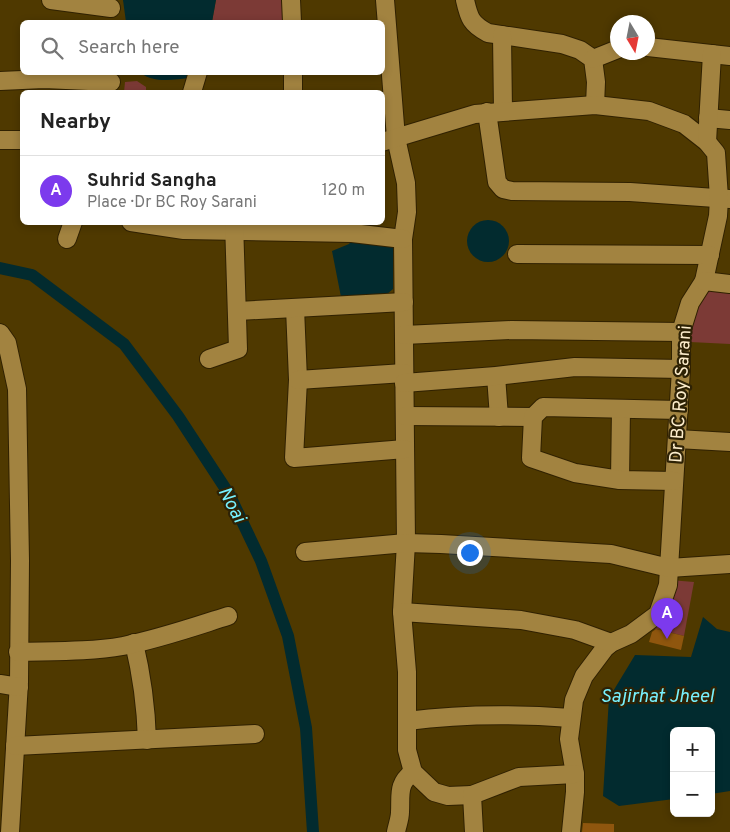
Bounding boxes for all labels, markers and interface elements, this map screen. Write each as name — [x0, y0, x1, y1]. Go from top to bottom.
north arrow — [610, 15, 655, 60]
search box — [20, 20, 385, 75]
icon: search — [38, 34, 66, 62]
text: Search here — [78, 36, 180, 60]
text: Nearby — [40, 109, 111, 136]
text: Suhrid Sangha — [87, 169, 217, 193]
text: A — [50, 181, 62, 201]
text: 120 m — [322, 181, 365, 201]
text: Place · Dr BC Roy Sarani — [87, 193, 257, 213]
street label: Dr BC Roy Sarani — [665, 325, 698, 464]
water label: Noai — [212, 483, 251, 528]
your location — [457, 540, 483, 566]
pin: A — [651, 598, 683, 639]
water label: Sajirhat Jheel — [600, 685, 715, 709]
map controls — [670, 727, 715, 817]
button: + — [670, 727, 715, 772]
button: − — [670, 772, 715, 817]

